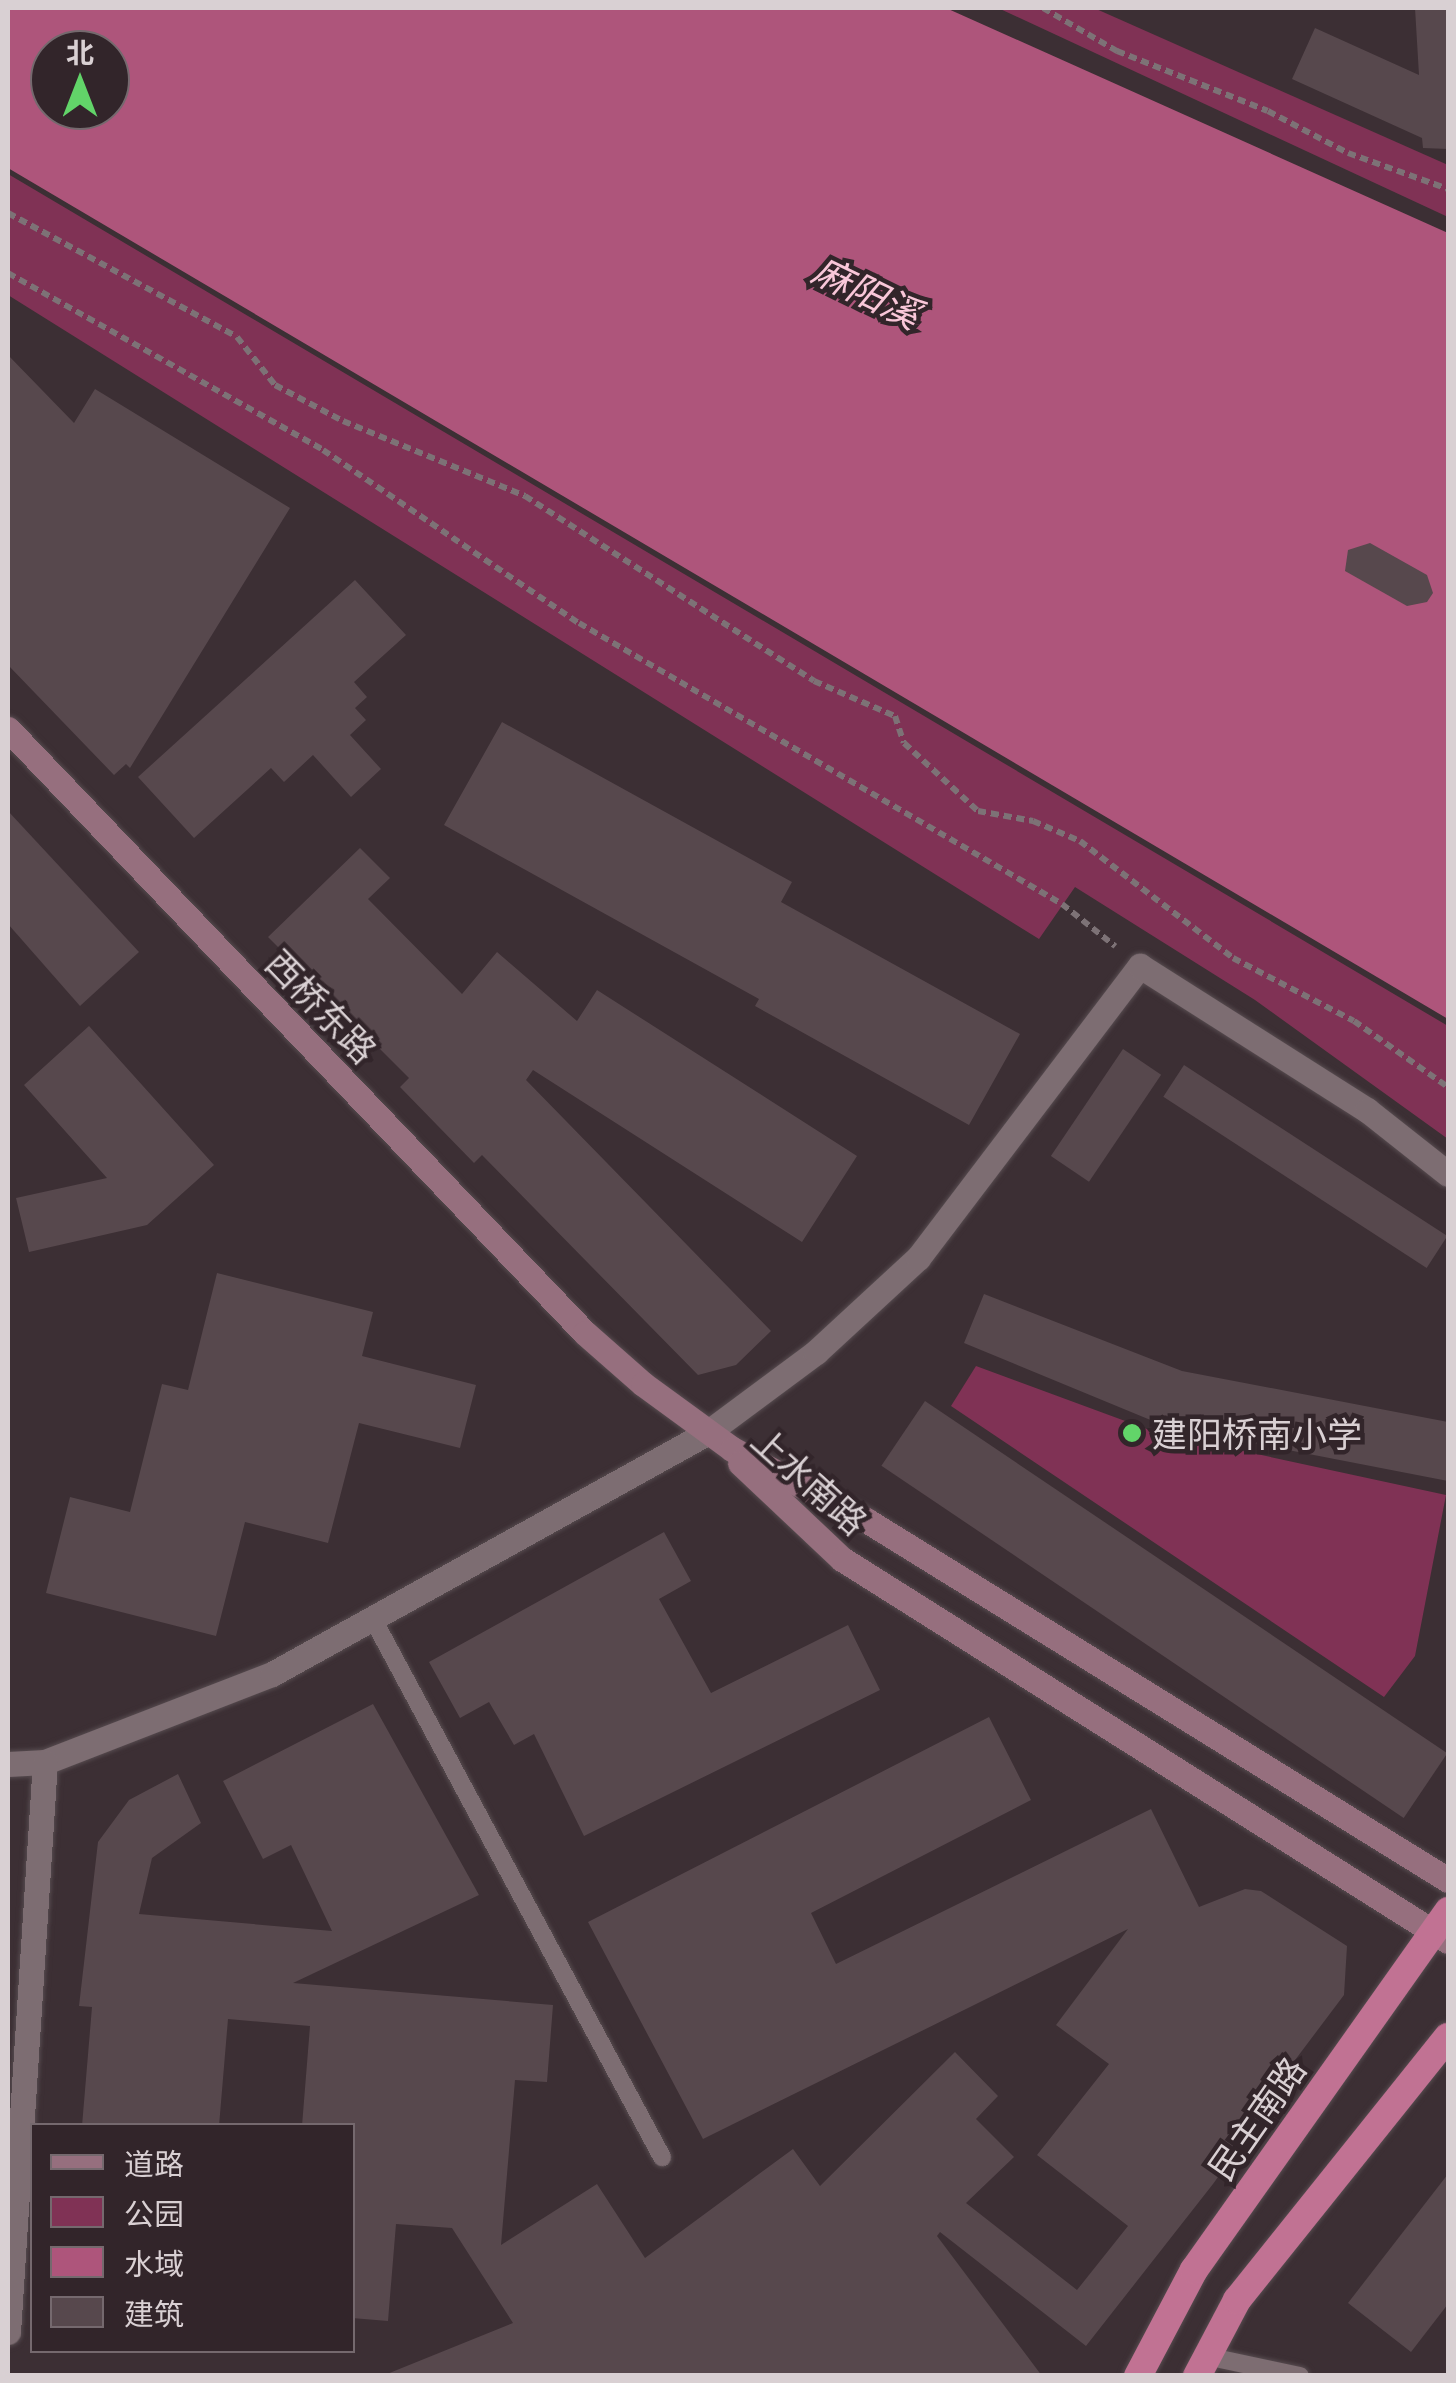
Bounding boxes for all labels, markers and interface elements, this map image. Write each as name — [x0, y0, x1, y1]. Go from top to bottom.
north arrow — [30, 30, 130, 130]
text: 北 — [66, 35, 94, 69]
water label: 麻阳溪 — [806, 247, 928, 337]
street label: 西桥东路 — [258, 941, 386, 1071]
place label: 建阳桥南小学 — [1152, 1412, 1362, 1454]
street label: 上水南路 — [744, 1418, 876, 1542]
marker: 建阳桥南小学 — [1121, 1422, 1143, 1444]
street label: 民主南路 — [1199, 2049, 1313, 2187]
legend — [30, 2123, 355, 2353]
text: 道路 — [124, 2145, 184, 2181]
text: 公园 — [124, 2195, 184, 2231]
text: 水域 — [124, 2245, 184, 2281]
text: 建筑 — [124, 2295, 184, 2331]

